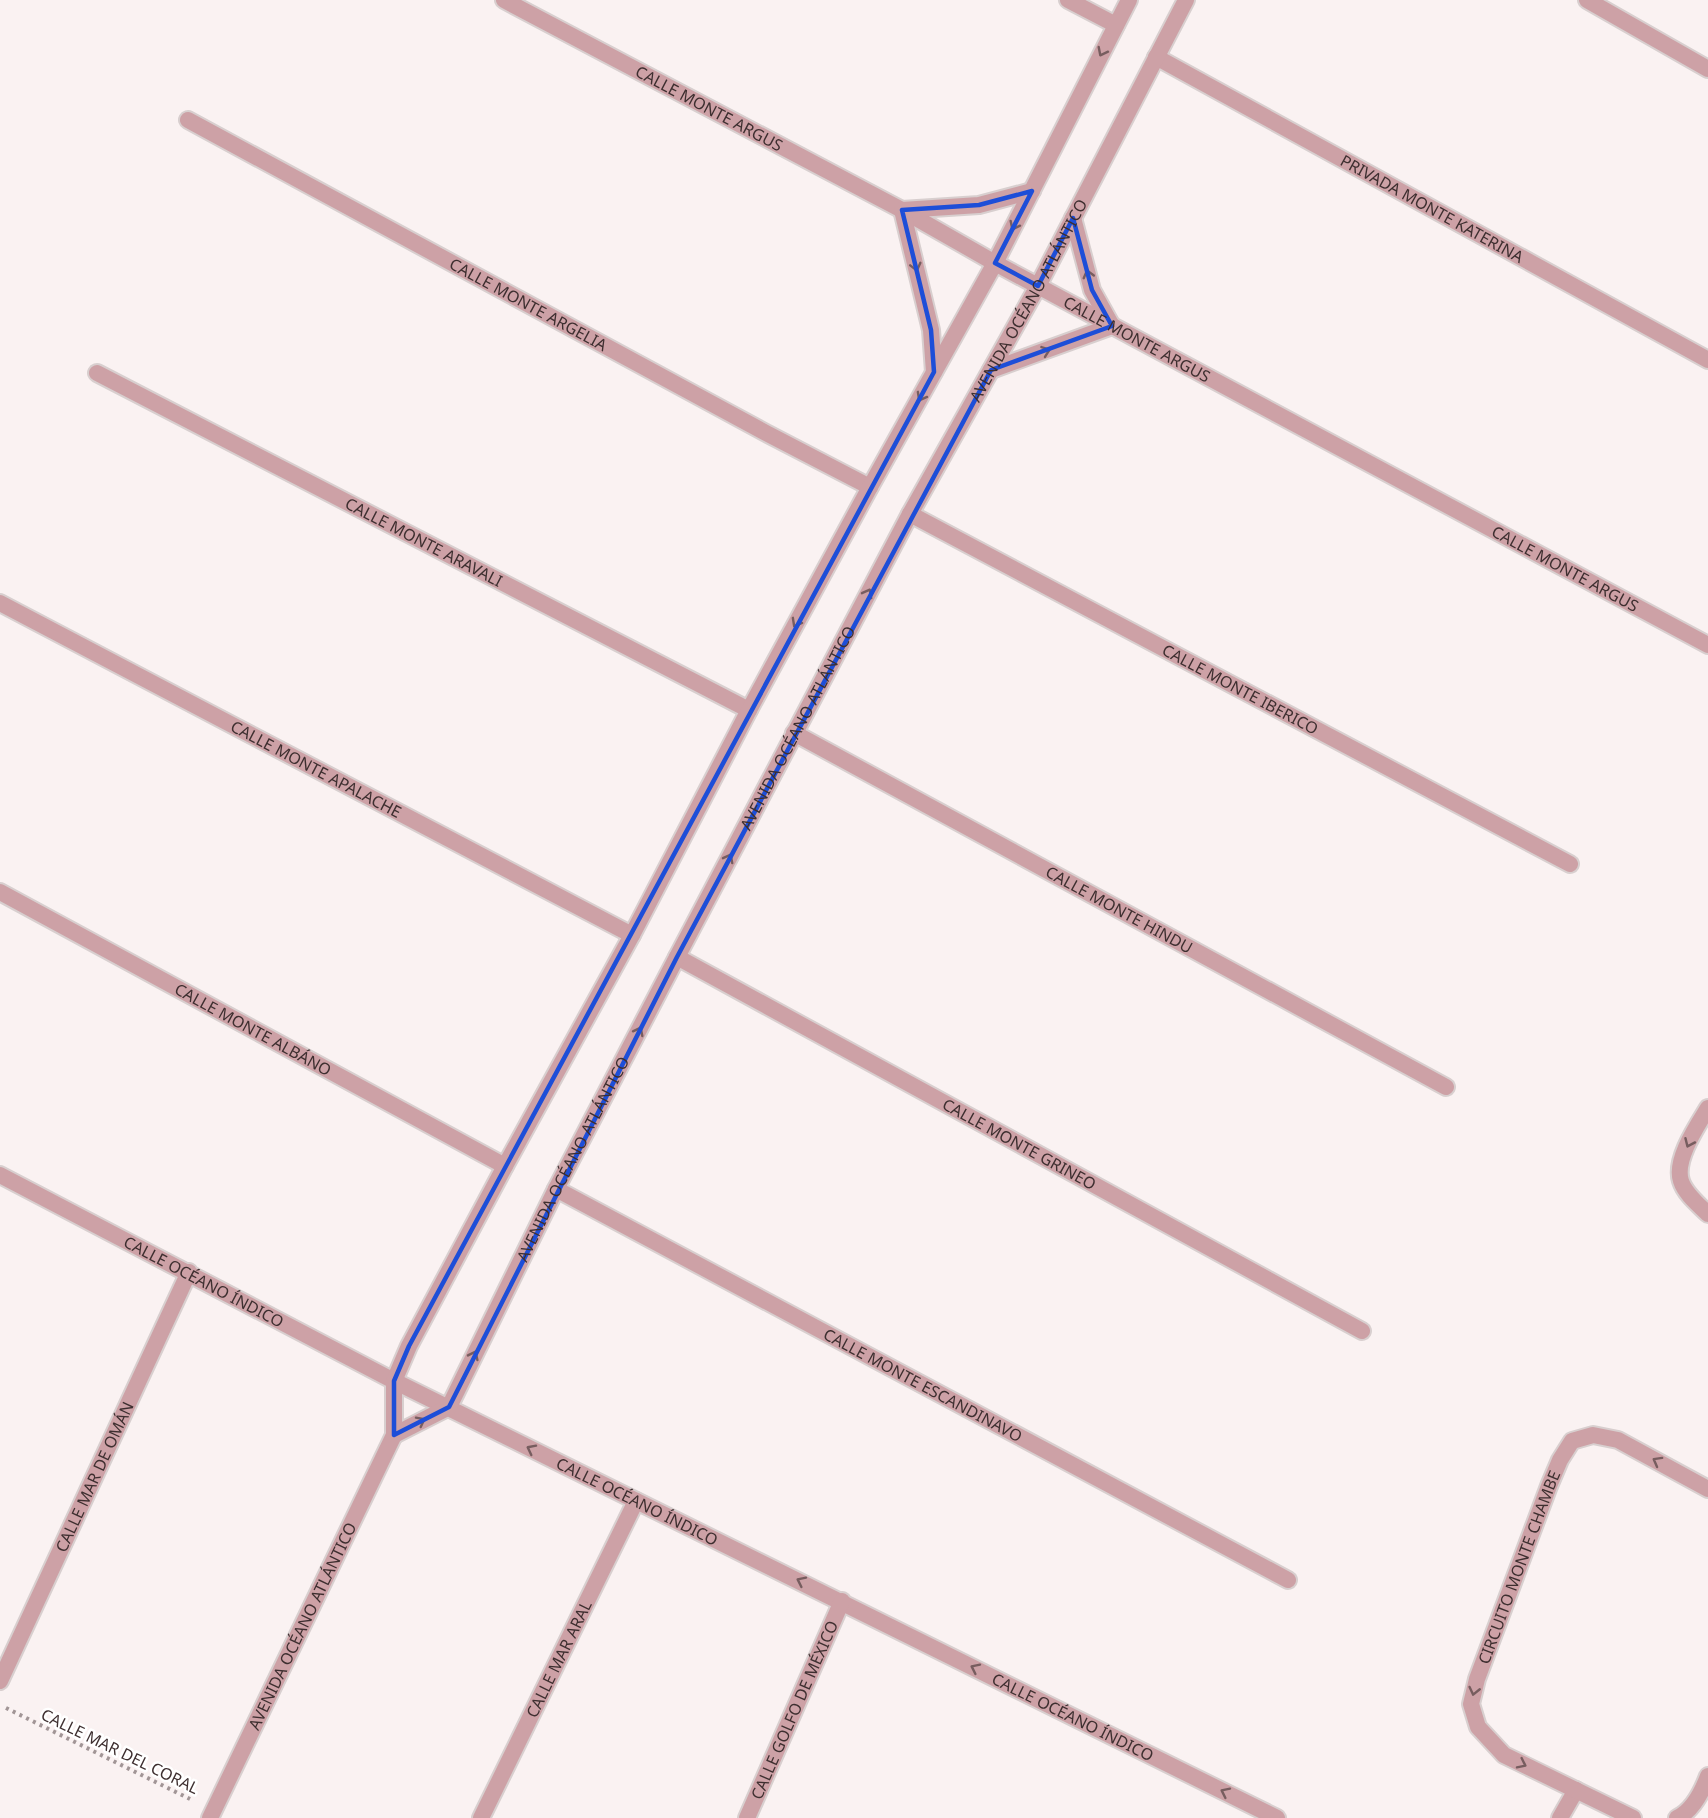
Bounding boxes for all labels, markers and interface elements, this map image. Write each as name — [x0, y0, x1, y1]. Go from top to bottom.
one-way arrow — [1098, 46, 1110, 57]
street label: CALLE MONTE ARGUS — [632, 60, 787, 156]
street label: PRIVADA MONTE KATERINA — [1337, 149, 1528, 268]
street label: AVENIDA OCÉANO ATLÁNTICO — [964, 195, 1092, 406]
one-way arrow — [1010, 219, 1021, 230]
street label: CALLE MONTE ARGELIA — [446, 253, 612, 356]
one-way arrow — [909, 262, 922, 272]
one-way arrow — [1083, 269, 1095, 280]
street label: CALLE MONTE ARGUS — [1060, 291, 1214, 387]
one-way arrow — [1040, 345, 1051, 358]
one-way arrow — [916, 391, 928, 401]
street label: CALLE MONTE ARAVALI — [341, 492, 506, 592]
street label: CALLE MONTE ARGUS — [1488, 520, 1643, 617]
one-way arrow — [861, 588, 873, 599]
one-way arrow — [792, 617, 803, 627]
street label: AVENIDA OCÉANO ATLÁNTICO — [735, 622, 860, 834]
street label: CALLE MONTE IBERICO — [1158, 639, 1322, 740]
street label: CALLE MONTE APALACHE — [227, 715, 405, 823]
one-way arrow — [722, 854, 733, 864]
street label: CALLE MONTE HINDU — [1042, 861, 1197, 958]
street label: CALLE MONTE ALBÁNO — [171, 978, 335, 1081]
one-way arrow — [631, 1026, 643, 1037]
street label: AVENIDA OCÉANO ATLÁNTICO — [511, 1052, 634, 1265]
street label: CALLE MONTE GRINEO — [939, 1093, 1100, 1195]
one-way arrow — [1684, 1136, 1696, 1147]
street label: CALLE OCÉANO ÍNDICO — [120, 1231, 288, 1333]
street label: CALLE MONTE ESCANDINAVO — [820, 1323, 1026, 1447]
one-way arrow — [467, 1350, 479, 1361]
street label: CALLE MAR DE OMÁN — [50, 1398, 139, 1555]
one-way arrow — [415, 1417, 426, 1428]
one-way arrow — [527, 1444, 538, 1456]
street label: CALLE OCÉANO ÍNDICO — [553, 1452, 722, 1551]
one-way arrow — [1652, 1457, 1663, 1468]
street label: CIRCUITO MONTE CHAMBE — [1473, 1467, 1565, 1667]
street label: AVENIDA OCÉANO ATLÁNTICO — [243, 1519, 361, 1733]
one-way arrow — [796, 1577, 807, 1589]
street label: CALLE MAR ARAL — [521, 1597, 597, 1721]
street label: CALLE GOLFO DE MÉXICO — [746, 1617, 843, 1803]
one-way arrow — [971, 1663, 982, 1675]
street label: CALLE OCÉANO ÍNDICO — [988, 1668, 1157, 1766]
one-way arrow — [1469, 1686, 1482, 1696]
street label: CALLE MAR DEL CORAL — [37, 1703, 203, 1799]
one-way arrow — [1515, 1756, 1526, 1768]
one-way arrow — [1221, 1788, 1231, 1799]

